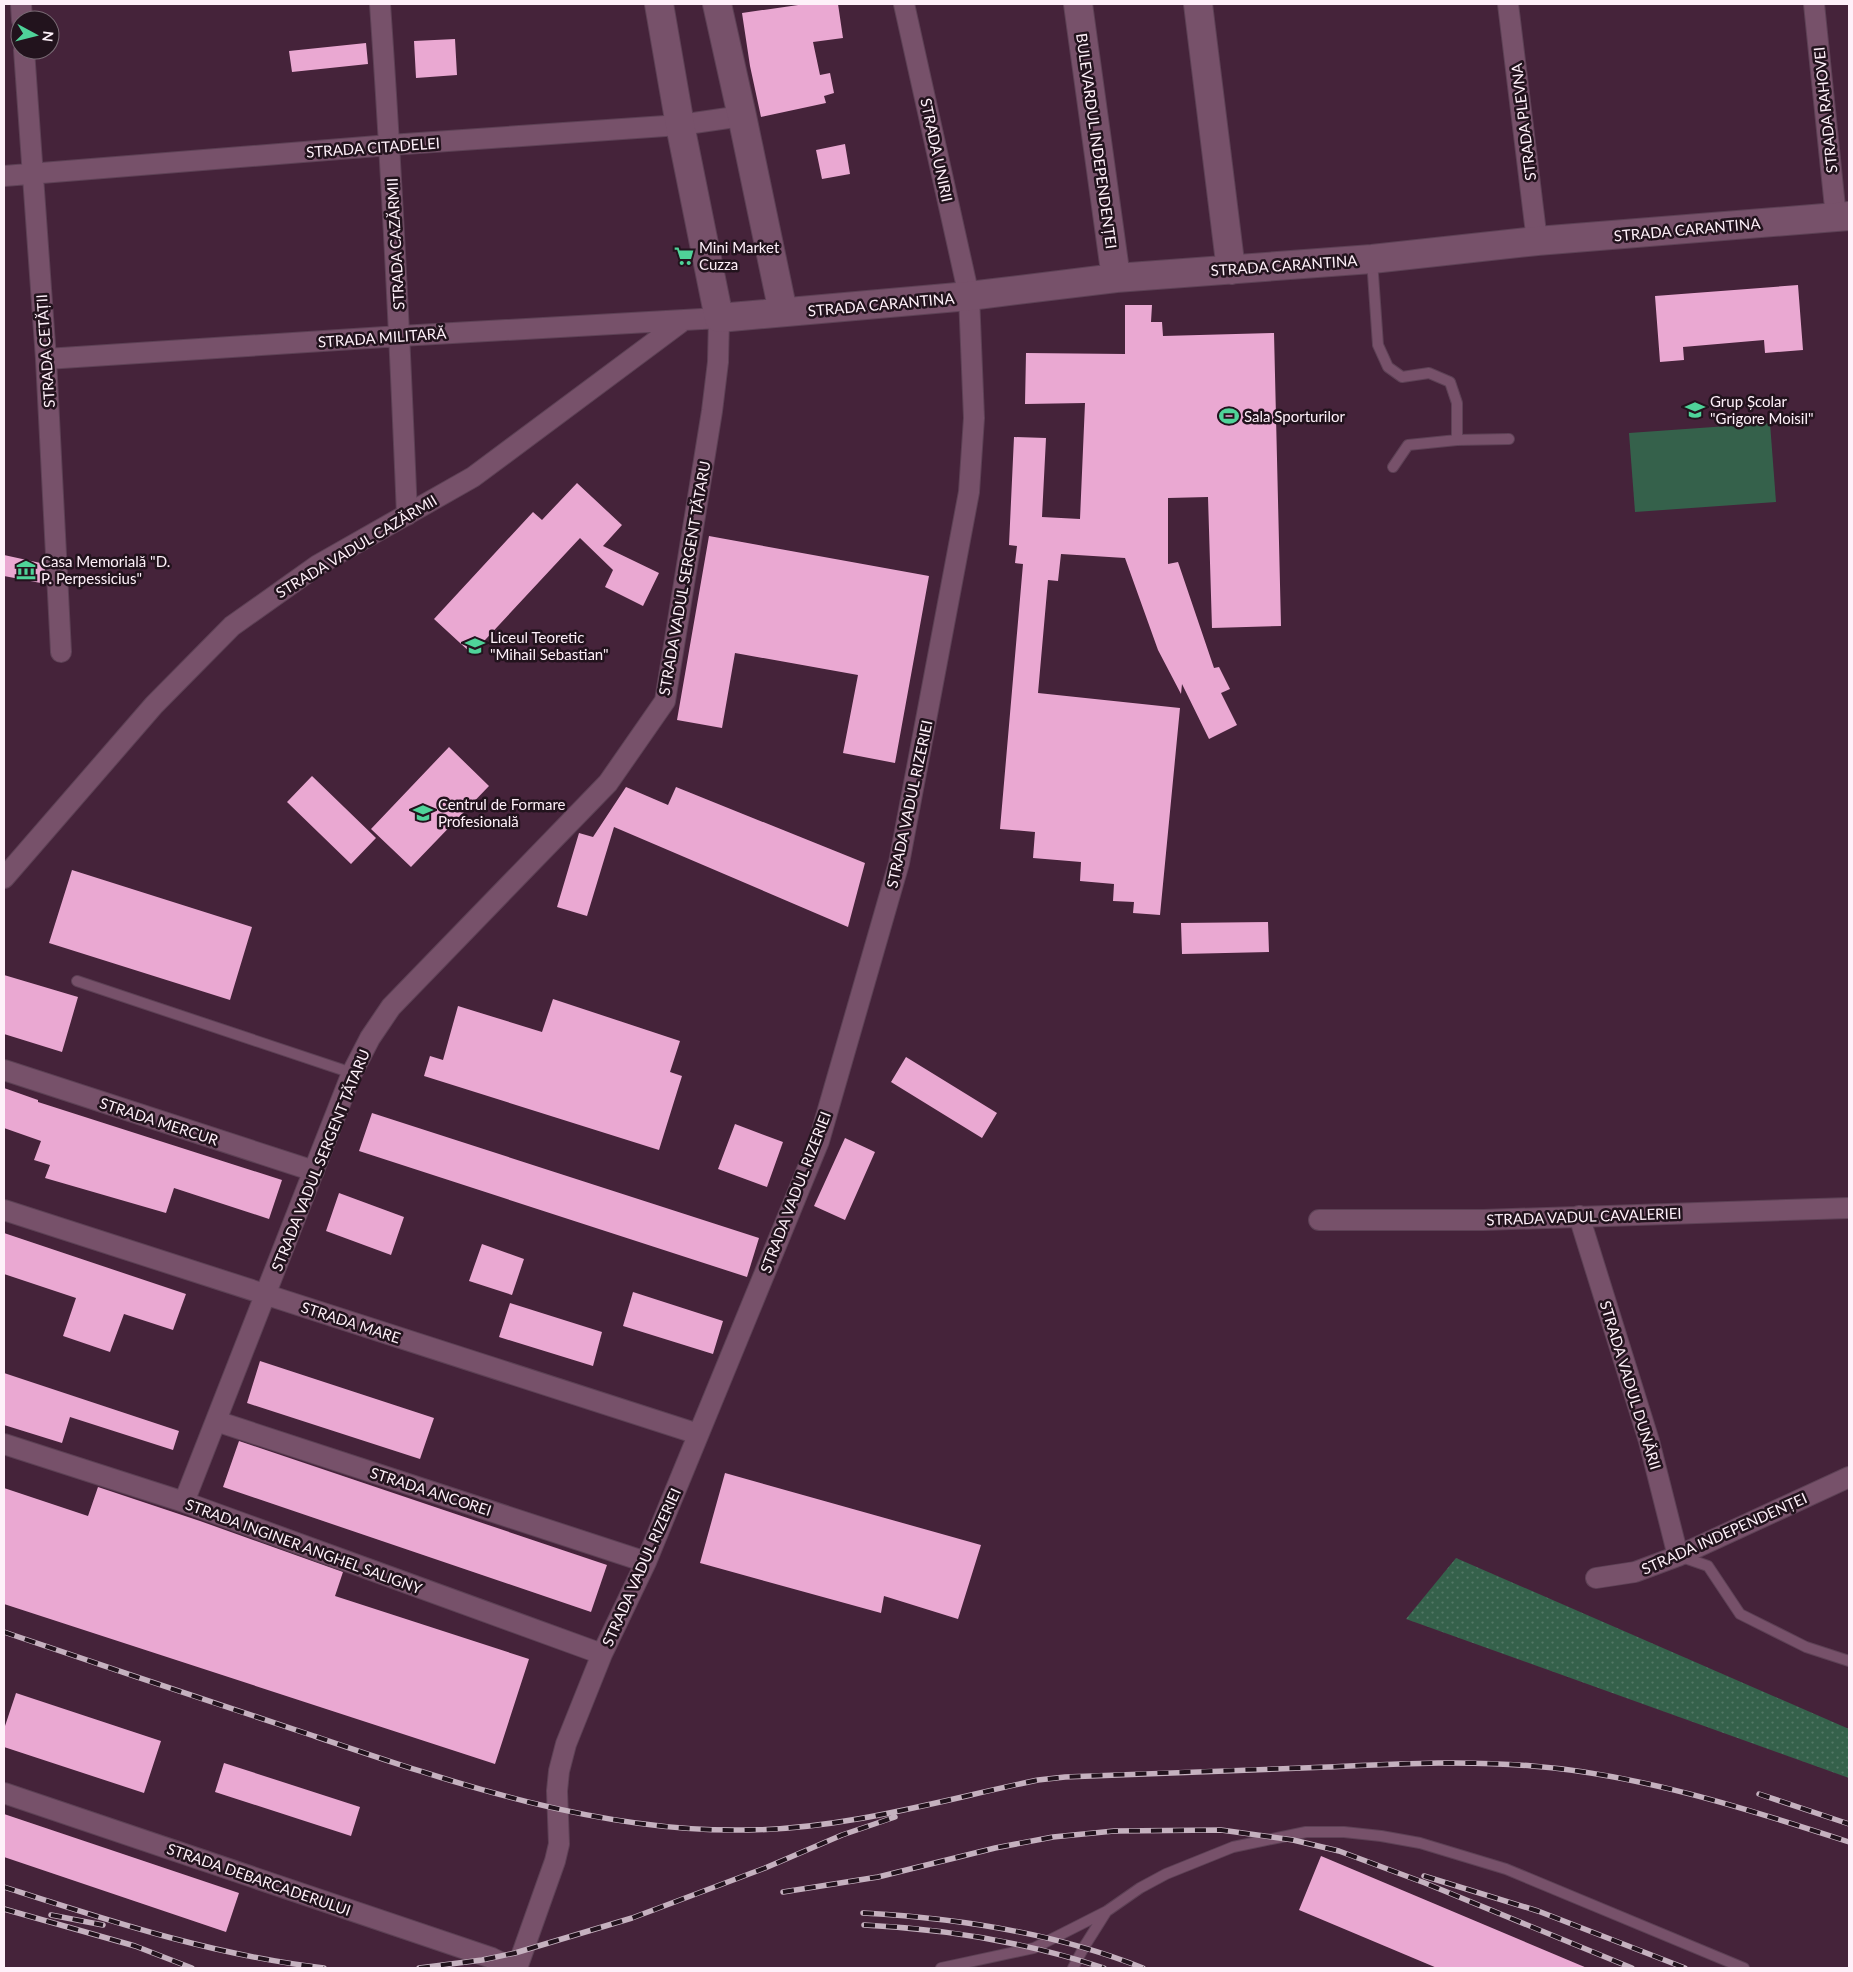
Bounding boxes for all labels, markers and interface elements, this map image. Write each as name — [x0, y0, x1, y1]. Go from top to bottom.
north arrow — [10, 10, 60, 60]
text: N — [39, 30, 57, 43]
street label: BULEVARDUL INDEPENDENȚEI — [1073, 32, 1121, 250]
street label: STRADA RAHOVEI — [1809, 46, 1841, 174]
street label: STRADA PLEVNA — [1507, 61, 1539, 182]
street label: STRADA UNIRII — [917, 96, 957, 204]
street label: STRADA CITADELEI — [306, 133, 440, 161]
street label: STRADA CAZĂRMII — [383, 177, 407, 311]
street label: STRADA CARANTINA — [1613, 214, 1762, 244]
place label: Mini Market Cuzza — [699, 238, 780, 273]
supermarket icon: Mini Market Cuzza — [673, 245, 695, 267]
street label: STRADA CARANTINA — [1210, 251, 1359, 279]
street label: STRADA CARANTINA — [807, 289, 956, 319]
street label: STRADA CETĂȚII — [32, 294, 58, 408]
street label: STRADA MILITARĂ — [317, 323, 448, 350]
place label: Grup Școlar "Grigore Moisil" — [1710, 392, 1814, 427]
school or university icon: Grup Școlar "Grigore Moisil" — [1684, 399, 1706, 421]
sports icon: Sala Sporturilor — [1218, 405, 1240, 427]
place label: Sala Sporturilor — [1244, 407, 1346, 425]
street label: STRADA VADUL SERGENT TĂTARU — [654, 459, 714, 697]
street label: STRADA VADUL CAZĂRMII — [272, 491, 440, 601]
place label: Casa Memorială "D. P. Perpessicius" — [41, 552, 170, 587]
museum icon: Casa Memorială "D. P. Perpessicius" — [15, 559, 37, 581]
place label: Liceul Teoretic "Mihail Sebastian" — [490, 628, 609, 663]
school or university icon: Liceul Teoretic "Mihail Sebastian" — [464, 635, 486, 657]
street label: STRADA VADUL RIZERIEI — [882, 718, 936, 890]
place label: Centrul de Formare Profesională — [438, 795, 566, 830]
school or university icon: Centrul de Formare Profesională — [412, 802, 434, 824]
street label: STRADA VADUL SERGENT TĂTARU — [267, 1046, 373, 1274]
street label: STRADA MERCUR — [97, 1093, 221, 1149]
street label: STRADA VADUL RIZERIEI — [756, 1109, 834, 1275]
street label: STRADA VADUL CAVALERIEI — [1486, 1204, 1682, 1228]
street label: STRADA MARE — [299, 1297, 403, 1347]
street label: STRADA VADUL DUNĂRII — [1597, 1298, 1665, 1472]
street label: STRADA ANCOREI — [368, 1463, 494, 1519]
street label: STRADA VADUL RIZERIEI — [598, 1485, 684, 1649]
street label: STRADA INDEPENDENȚEI — [1638, 1488, 1810, 1578]
street label: STRADA INGINER ANGHEL SALIGNY — [183, 1495, 425, 1597]
street label: STRADA DEBARCADERULUI — [165, 1839, 353, 1919]

